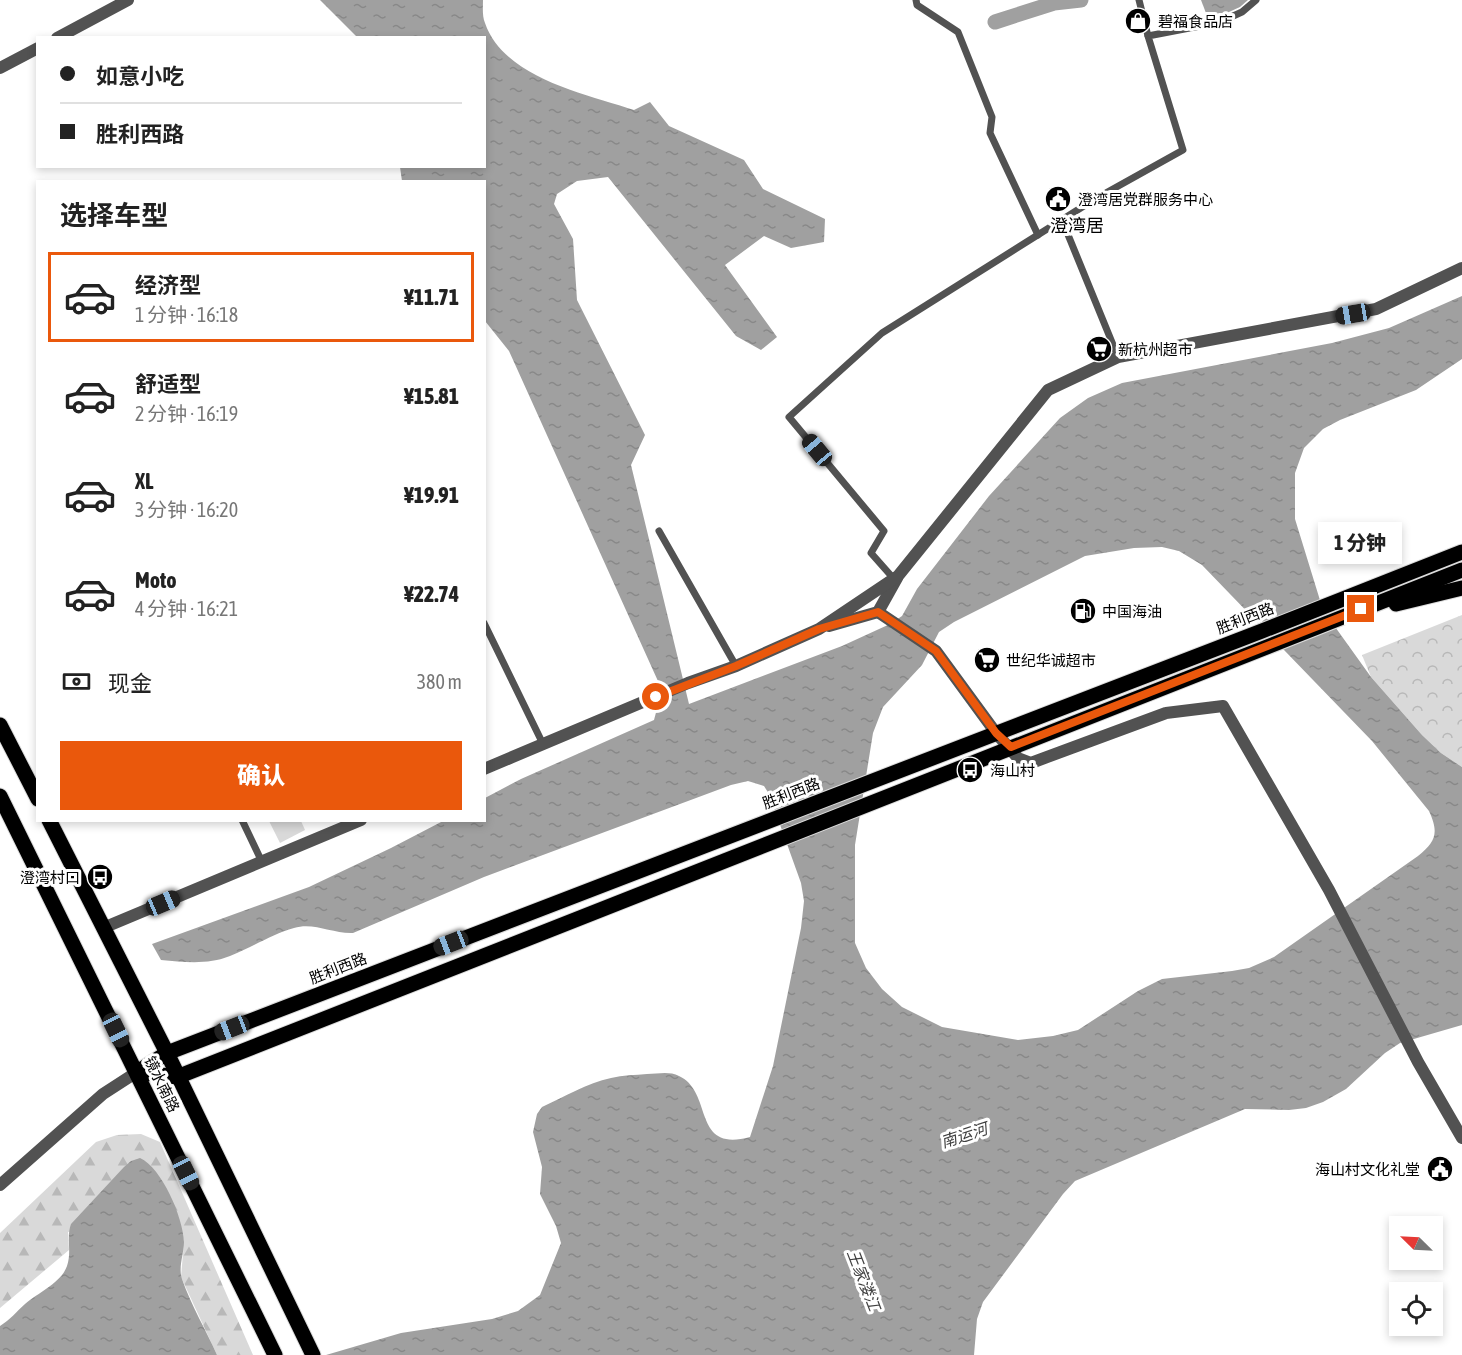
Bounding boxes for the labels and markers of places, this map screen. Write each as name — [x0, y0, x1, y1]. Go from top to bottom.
shop icon: 碧福食品店 — [1123, 6, 1153, 36]
place label: 碧福食品店 — [1158, 13, 1233, 30]
public building icon: 澄湾居党群服务中心 — [1043, 184, 1073, 214]
place label: 澄湾居党群服务中心 — [1078, 191, 1213, 208]
supermarket icon: 新杭州超市 — [1084, 334, 1114, 364]
place label: 新杭州超市 — [1118, 341, 1193, 358]
fuel station icon: 中国海油 — [1068, 596, 1098, 626]
place label: 中国海油 — [1102, 603, 1162, 620]
supermarket icon: 世纪华诚超市 — [972, 645, 1002, 675]
place label: 世纪华诚超市 — [1006, 652, 1096, 669]
bus stop icon: 海山村 — [955, 755, 985, 785]
place label: 海山村 — [990, 762, 1035, 779]
bus stop icon: 澄湾村口 — [85, 862, 115, 892]
place label: 澄湾村口 — [20, 869, 80, 886]
public building icon: 海山村文化礼堂 — [1425, 1154, 1455, 1184]
place label: 海山村文化礼堂 — [1315, 1161, 1420, 1178]

